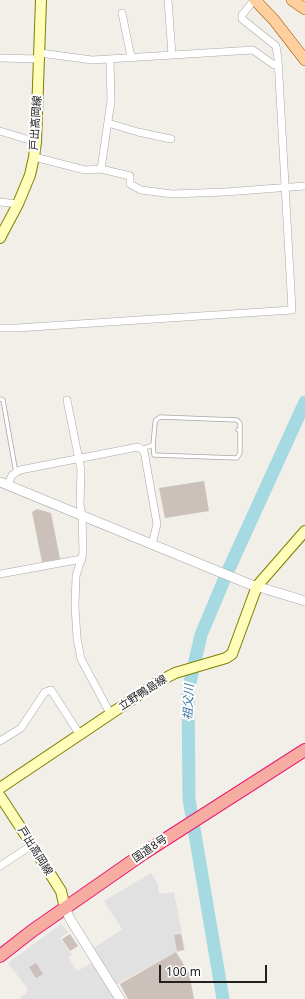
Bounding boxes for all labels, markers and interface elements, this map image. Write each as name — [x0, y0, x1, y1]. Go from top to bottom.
street label: 戸出高岡線 — [27, 95, 45, 151]
street label: 立野鴨島線 — [116, 672, 170, 714]
water label: 祖父川 — [181, 684, 197, 720]
street label: 戸出高岡線 — [15, 824, 55, 878]
street label: 国道8号 — [130, 833, 170, 865]
scale bar — [161, 957, 269, 983]
text: 100 m — [166, 963, 201, 980]

